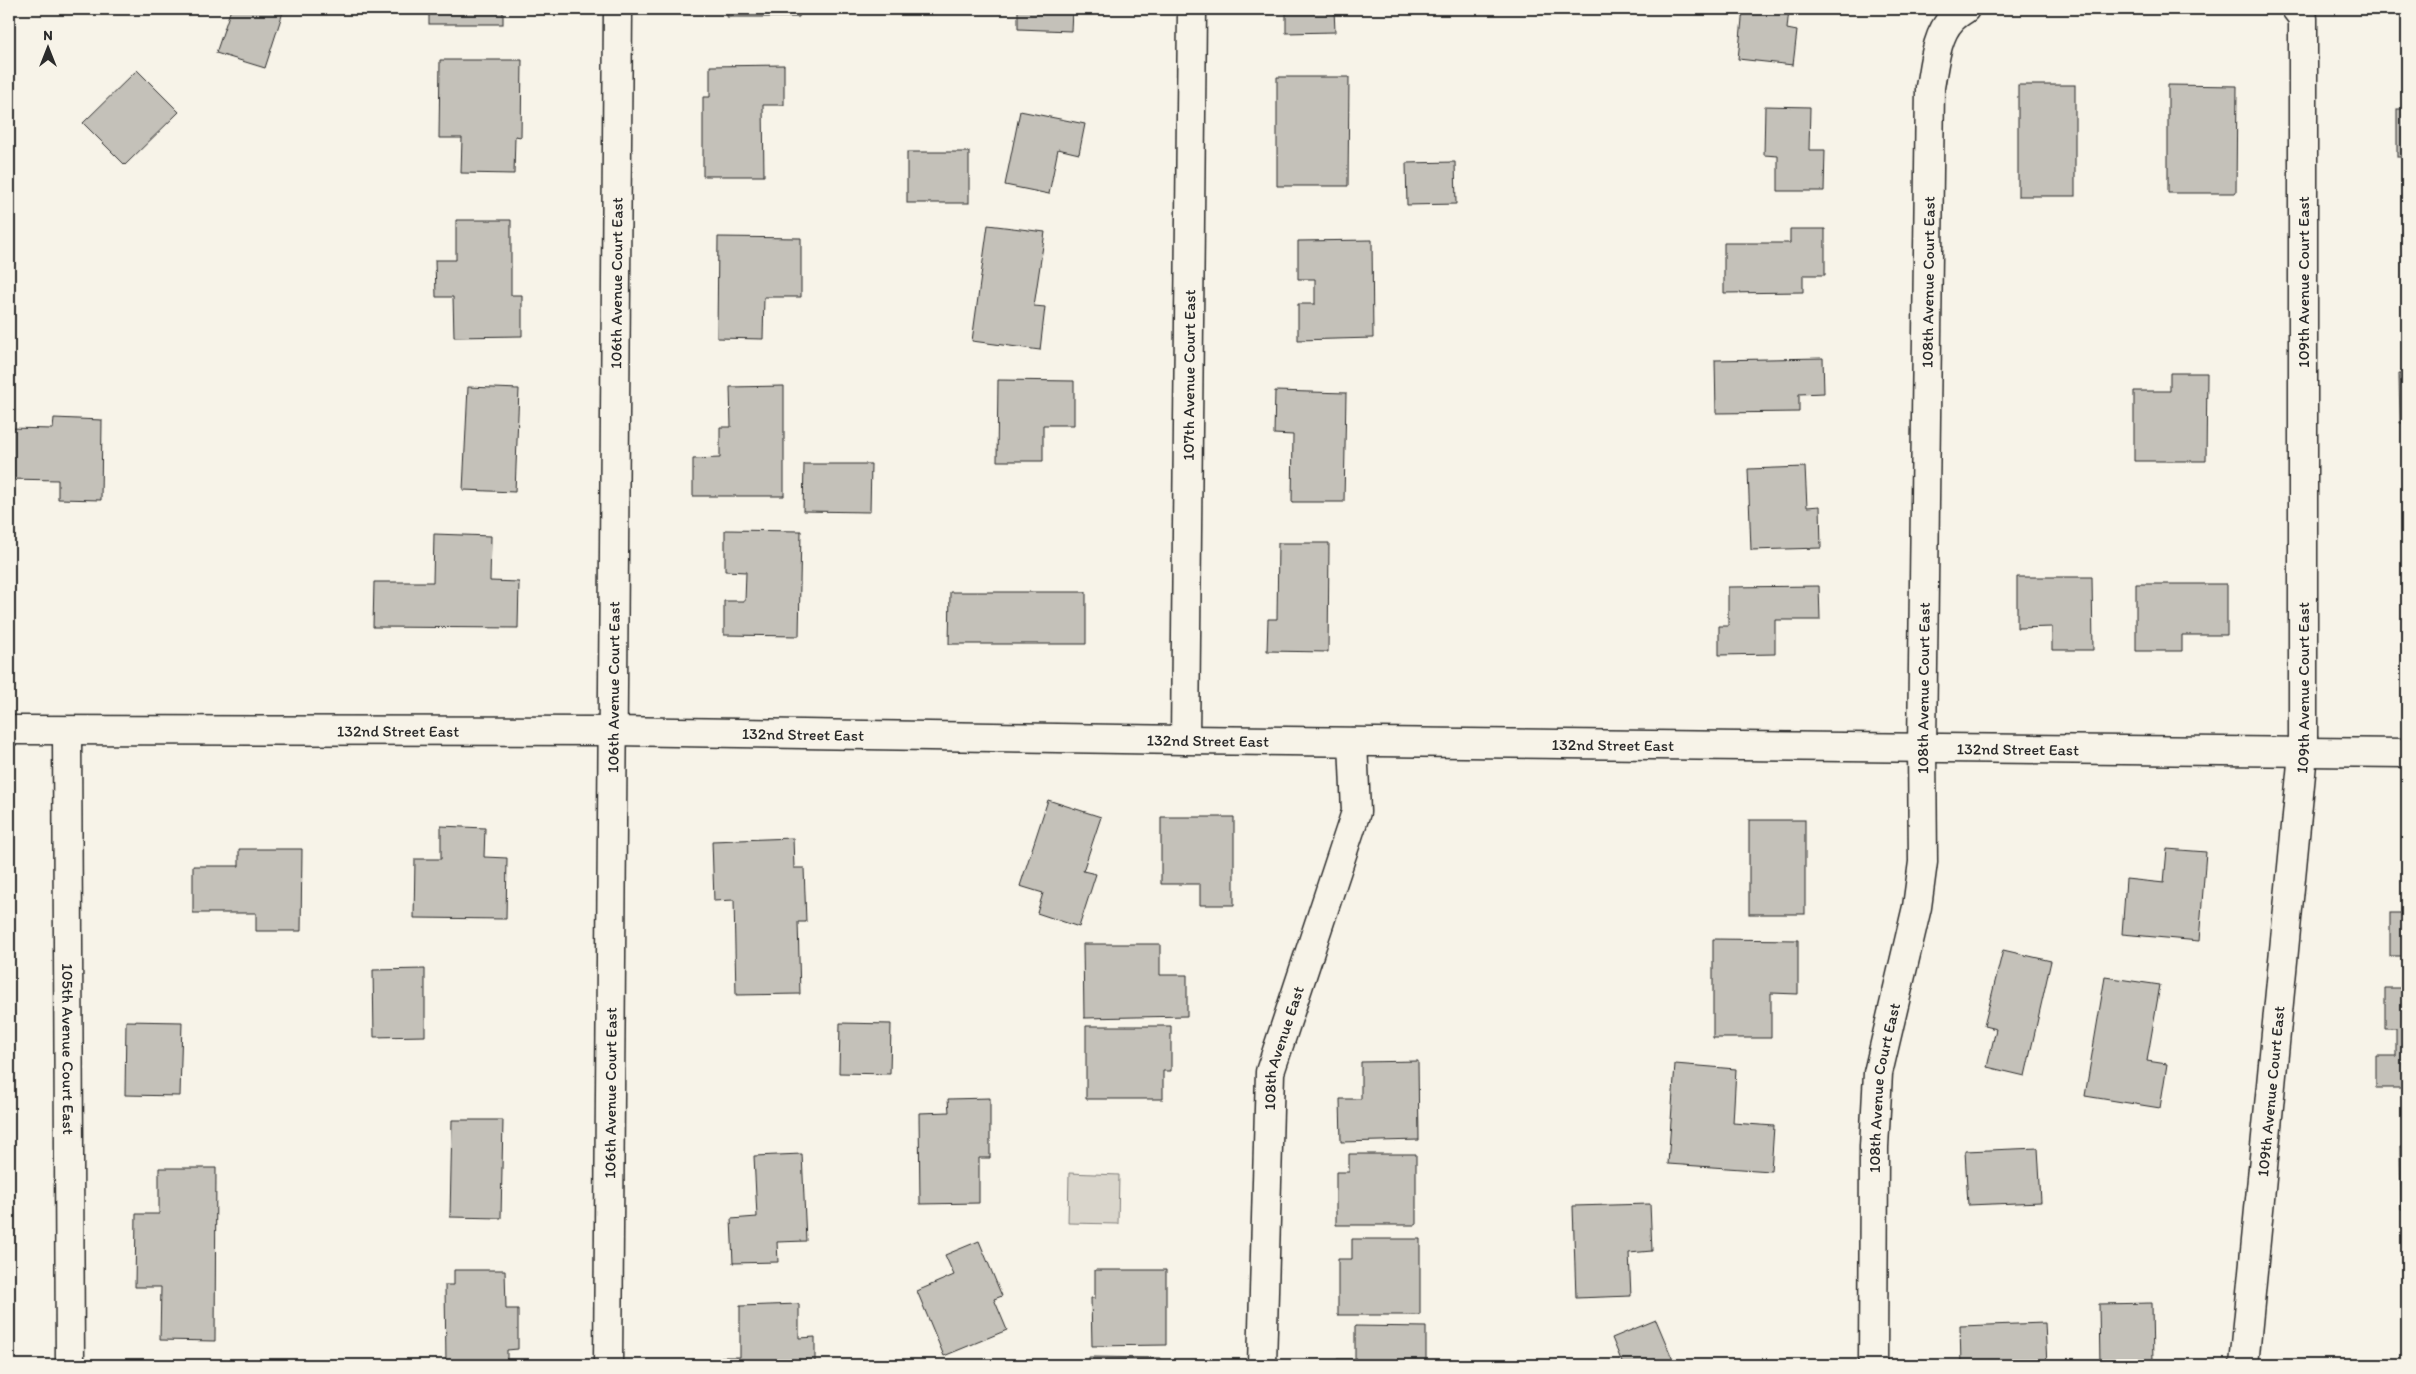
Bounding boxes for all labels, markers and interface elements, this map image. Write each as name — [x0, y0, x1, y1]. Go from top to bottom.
north arrow — [22, 22, 72, 72]
text: N — [43, 27, 53, 44]
street label: 108th Avenue Court East — [1917, 196, 1938, 368]
street label: 109th Avenue Court East — [2294, 196, 2313, 368]
street label: 106th Avenue Court East — [606, 197, 626, 369]
street label: 107th Avenue Court East — [1178, 289, 1199, 461]
street label: 106th Avenue Court East — [603, 601, 623, 773]
street label: 108th Avenue Court East — [1912, 602, 1933, 774]
street label: 109th Avenue Court East — [2292, 602, 2313, 774]
street label: 132nd Street East — [337, 721, 459, 740]
street label: 132nd Street East — [742, 724, 864, 744]
street label: 132nd Street East — [1147, 730, 1269, 750]
street label: 132nd Street East — [1552, 734, 1674, 755]
street label: 132nd Street East — [1957, 739, 2079, 759]
street label: 105th Avenue Court East — [59, 963, 78, 1135]
street label: 108th Avenue East — [1259, 983, 1307, 1111]
street label: 108th Avenue Court East — [1864, 1001, 1904, 1173]
street label: 109th Avenue Court East — [2253, 1005, 2288, 1178]
street label: 106th Avenue Court East — [600, 1007, 620, 1179]

